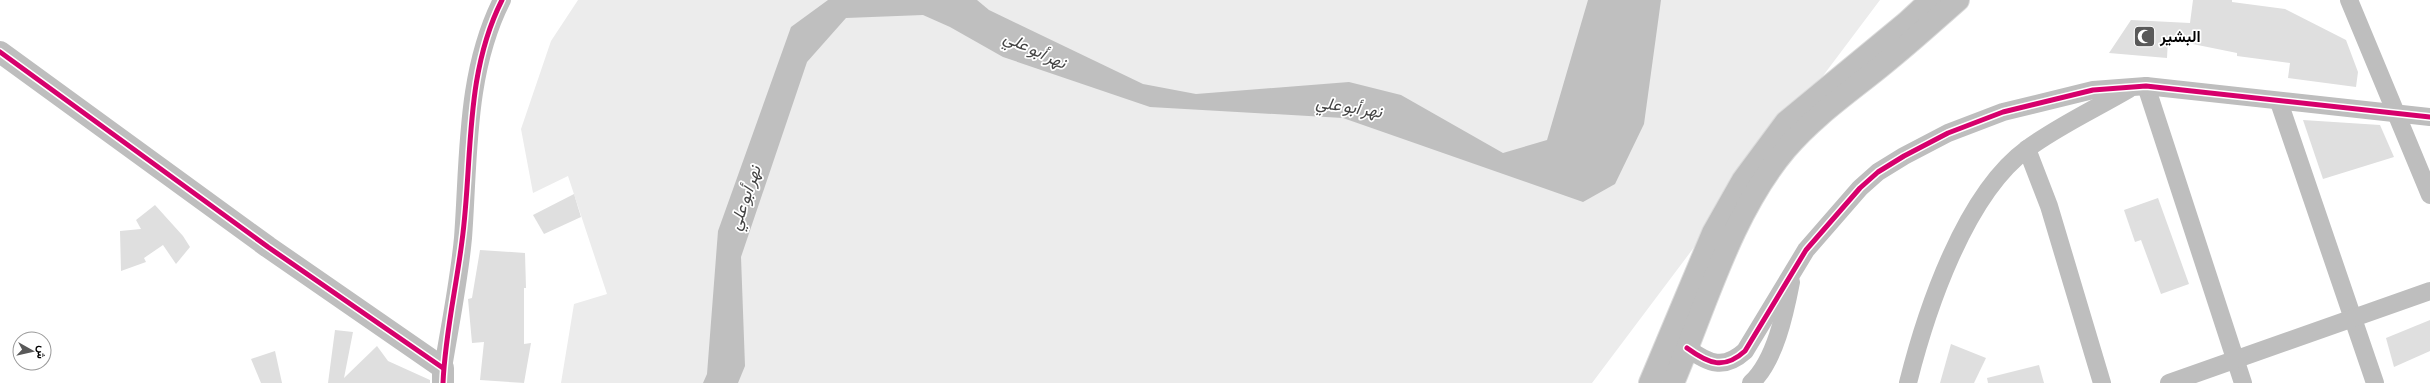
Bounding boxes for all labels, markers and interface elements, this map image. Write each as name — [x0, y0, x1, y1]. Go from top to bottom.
mosque icon: البشير — [2131, 24, 2157, 50]
water label: نهر أبو علي — [999, 27, 1070, 77]
place label: البشير — [2159, 29, 2201, 47]
water label: نهر أبو علي — [1314, 92, 1385, 126]
water label: نهر أبو علي — [725, 162, 769, 234]
north arrow — [12, 331, 52, 371]
text: ش — [34, 345, 48, 360]

